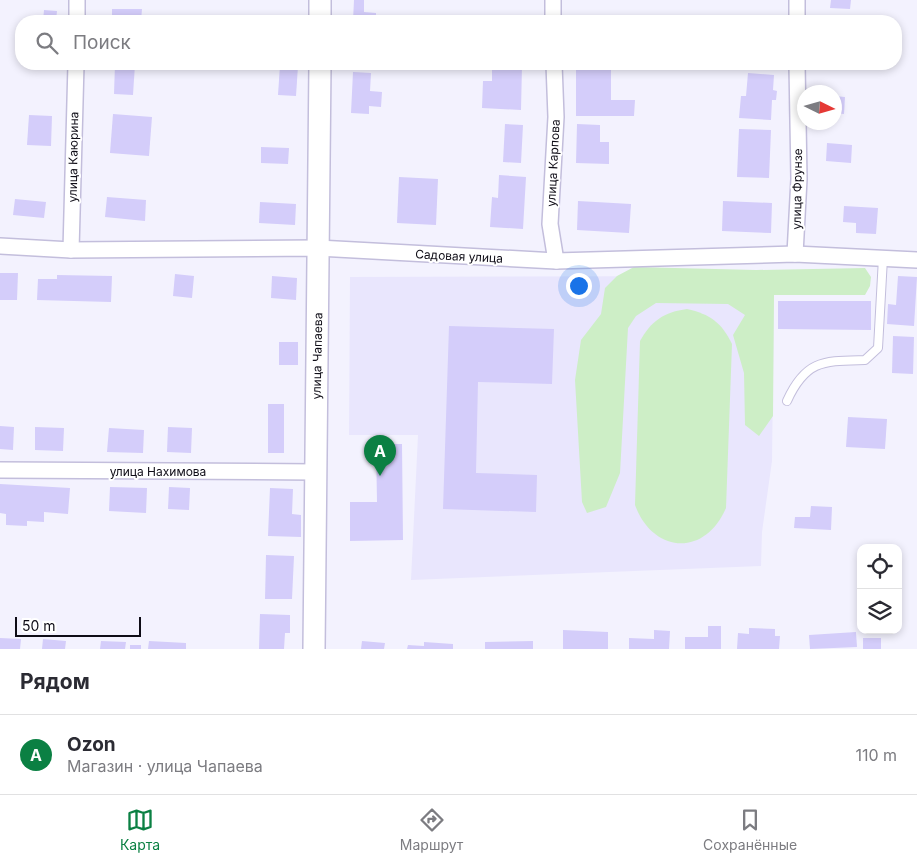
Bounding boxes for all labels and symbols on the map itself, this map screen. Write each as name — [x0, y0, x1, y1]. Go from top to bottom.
north arrow — [797, 85, 842, 130]
street label: улица Каюрина — [65, 112, 81, 202]
street label: улица Карпова — [543, 119, 563, 207]
street label: улица Фрунзе — [789, 148, 805, 230]
street label: Садовая улица — [415, 246, 503, 266]
your location — [566, 273, 592, 299]
street label: улица Чапаева — [309, 312, 325, 400]
pin: A — [364, 435, 396, 476]
street label: улица Нахимова — [110, 464, 206, 479]
scale bar — [15, 614, 141, 637]

